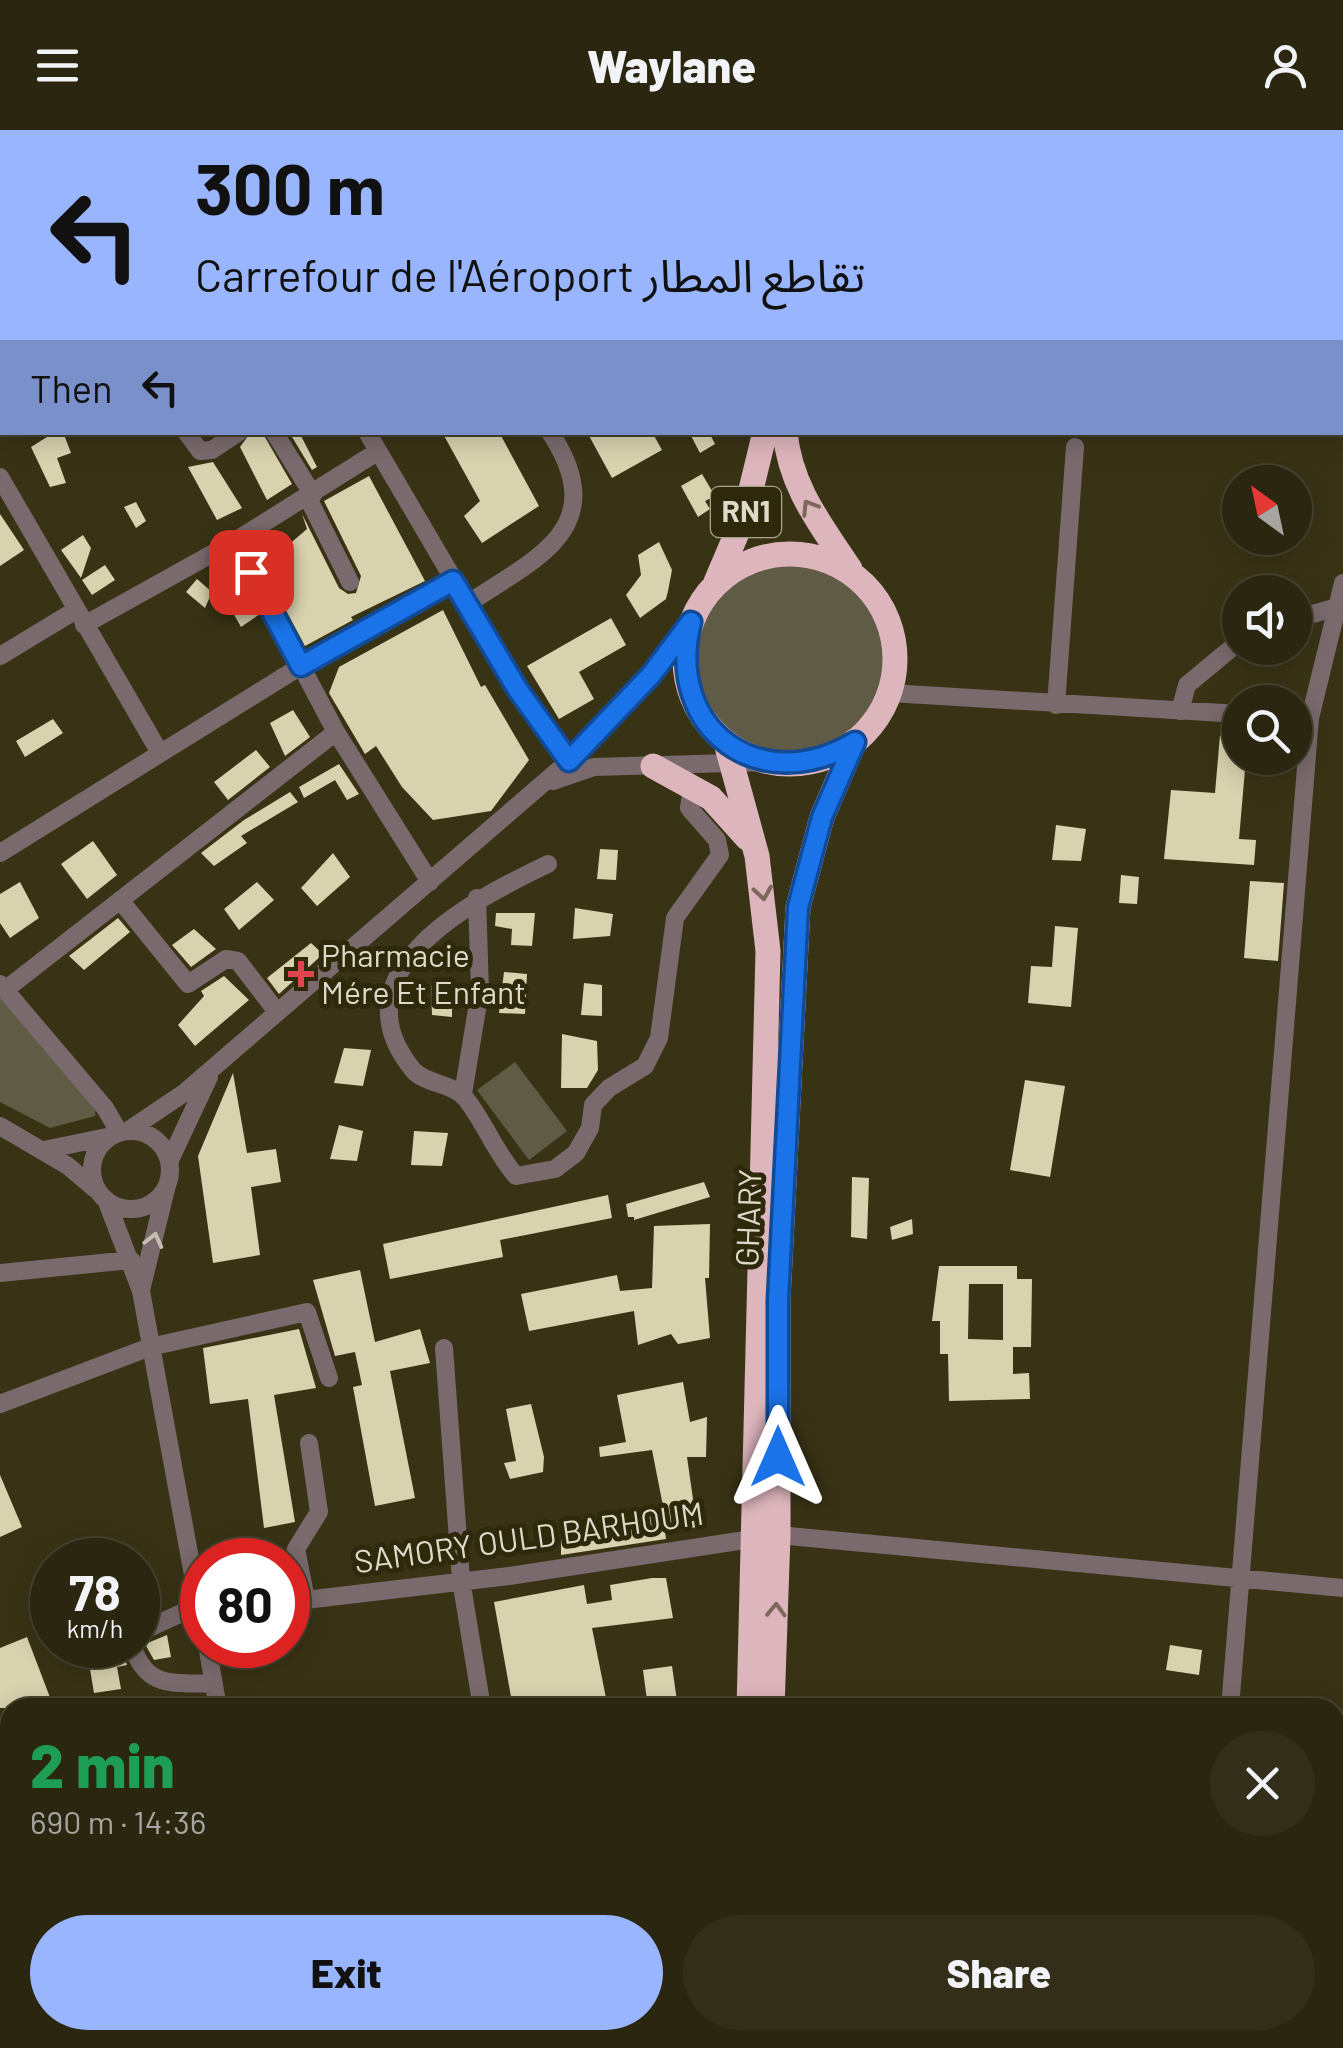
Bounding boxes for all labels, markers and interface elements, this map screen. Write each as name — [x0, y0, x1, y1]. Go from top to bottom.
icon: menu — [30, 38, 85, 93]
text: Waylane — [587, 38, 756, 92]
icon: person — [1258, 38, 1313, 93]
text: 300 m — [195, 145, 385, 229]
icon: left — [30, 170, 160, 300]
text: Carrefour de l'Aéroport تقاطع المطار — [195, 247, 865, 301]
icon: left — [133, 360, 188, 415]
text: Then — [30, 365, 113, 411]
north arrow — [1222, 465, 1312, 555]
map controls — [1222, 465, 1312, 775]
road number: RN1 — [711, 487, 781, 537]
one-way arrow — [802, 500, 821, 518]
pin — [209, 530, 294, 615]
icon: arrive — [224, 545, 279, 600]
button: sound — [1222, 575, 1312, 665]
button: search — [1222, 685, 1312, 775]
one-way arrow — [752, 885, 773, 902]
place label: Pharmacie Mére Et Enfant — [321, 935, 526, 1010]
marker: Pharmacie Mére Et Enfant — [290, 963, 312, 985]
street label: GHARY — [726, 1169, 768, 1267]
one-way arrow — [142, 1232, 163, 1249]
position arrow — [726, 1405, 830, 1509]
street label: SAMORY OULD BARHOUM — [352, 1493, 706, 1579]
speed limit sign: 80 — [180, 1538, 310, 1668]
text: 78 — [69, 1561, 121, 1621]
one-way arrow — [765, 1602, 786, 1618]
text: km/h — [67, 1613, 123, 1643]
text: 2 min — [30, 1728, 175, 1800]
button: close — [1210, 1731, 1315, 1836]
text: 690 m · 14:36 — [30, 1802, 206, 1840]
button: Exit — [30, 1915, 663, 2030]
button: Share — [683, 1915, 1315, 2030]

